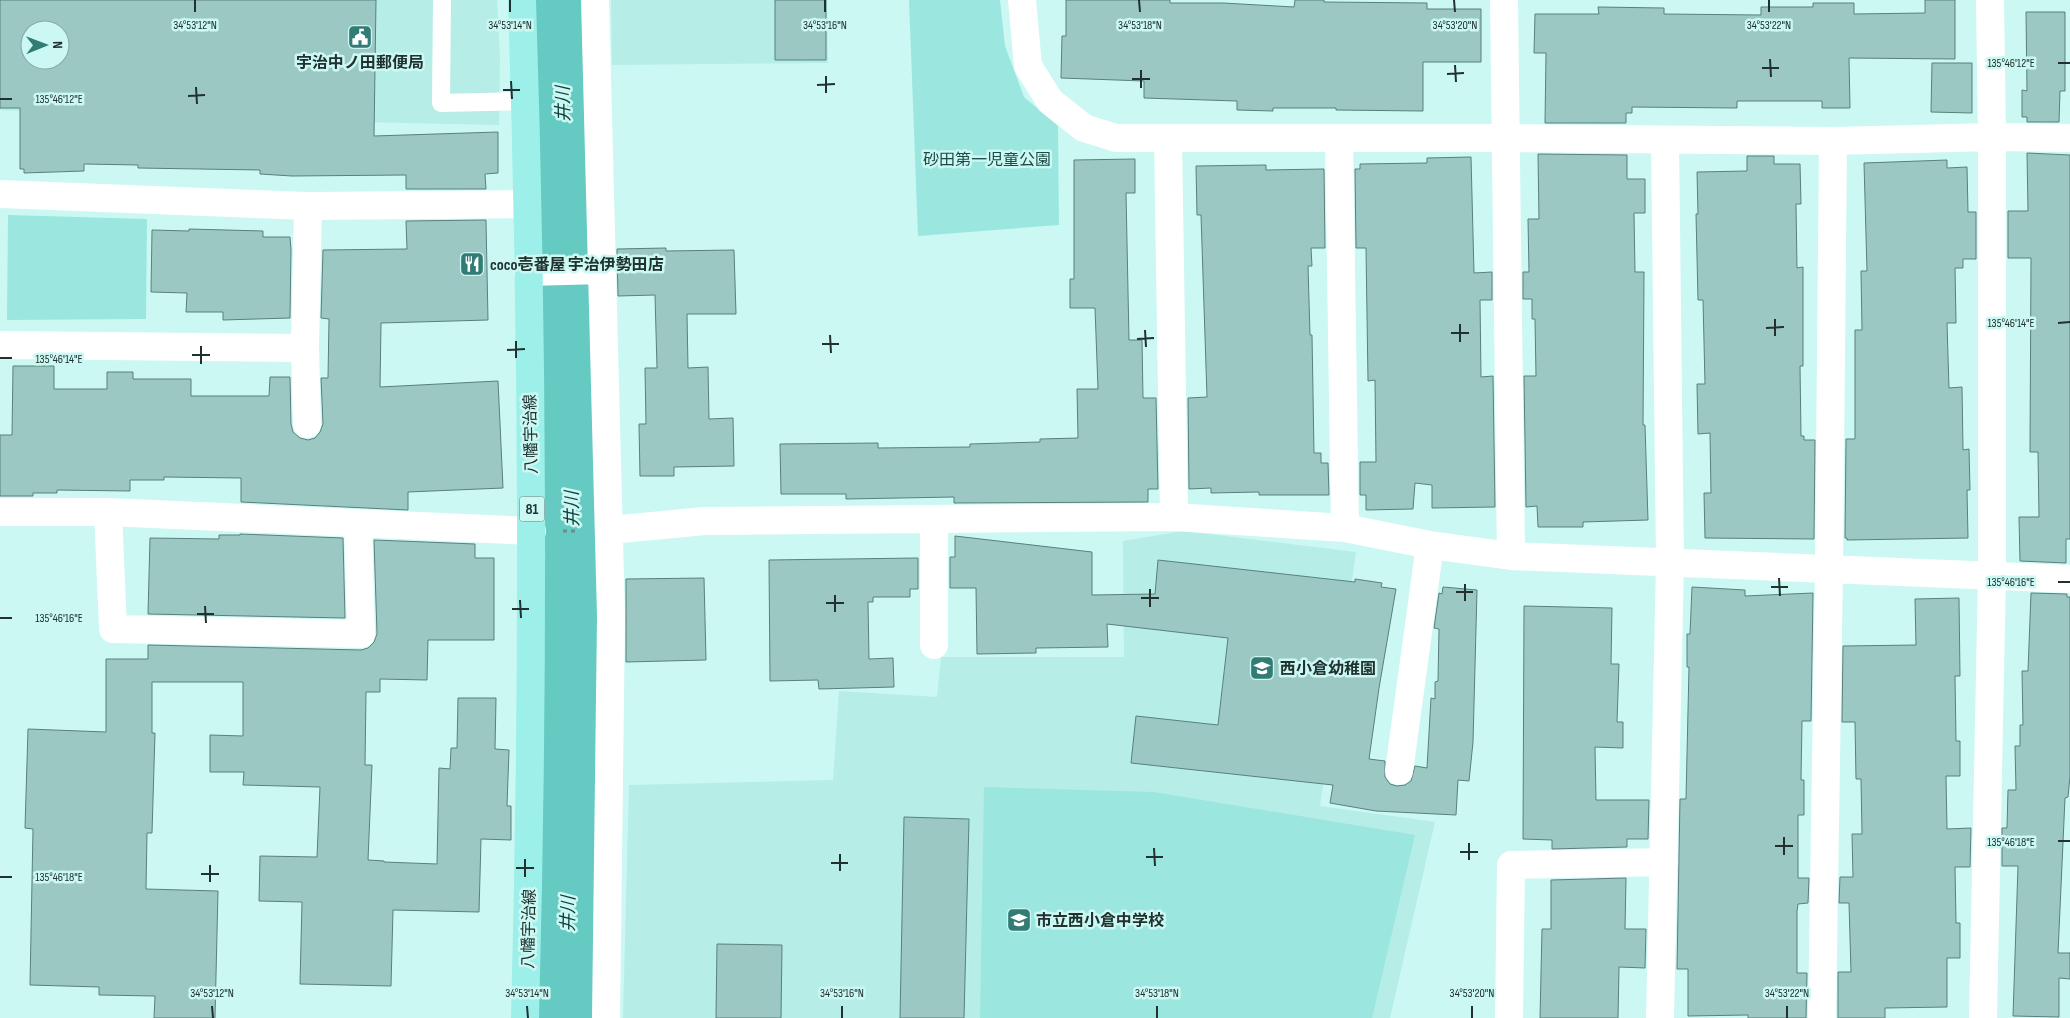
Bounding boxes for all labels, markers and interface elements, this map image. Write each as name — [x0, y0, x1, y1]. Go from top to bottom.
text: 34°53'12"N — [173, 18, 217, 33]
text: 34°53'14"N — [488, 18, 532, 33]
text: 34°53'16"N — [803, 18, 847, 33]
text: 34°53'18"N — [1118, 18, 1162, 33]
text: 34°53'20"N — [1433, 18, 1477, 33]
text: 34°53'22"N — [1747, 18, 1791, 33]
north arrow — [20, 20, 70, 70]
public building icon: 宇治中ノ田郵便局 — [347, 24, 373, 50]
text: N — [49, 41, 66, 49]
place label: 宇治中ノ田郵便局 — [296, 54, 424, 73]
text: 135°46'12"E — [1987, 56, 2035, 71]
water label: 井川 — [553, 84, 574, 122]
text: 135°46'12"E — [35, 92, 83, 107]
park label: 砂田第一児童公園 — [923, 151, 1051, 170]
restaurant icon: coco壱番屋 宇治伊勢田店 — [459, 251, 485, 277]
place label: coco壱番屋 宇治伊勢田店 — [490, 256, 664, 275]
text: 135°46'14"E — [1987, 316, 2035, 331]
text: 135°46'14"E — [35, 352, 83, 367]
street label: 八幡宇治線 — [521, 394, 542, 474]
water label: 井川 — [562, 489, 583, 527]
road number: 81 — [520, 496, 544, 522]
text: 135°46'16"E — [1987, 575, 2035, 590]
text: 135°46'16"E — [35, 611, 83, 626]
school or university icon: 西小倉幼稚園 — [1249, 655, 1275, 681]
place label: 西小倉幼稚園 — [1280, 660, 1376, 679]
text: 135°46'18"E — [1987, 835, 2035, 850]
text: 135°46'18"E — [35, 870, 83, 885]
street label: 八幡宇治線 — [519, 889, 540, 969]
water label: 井川 — [558, 894, 579, 932]
school or university icon: 市立西小倉中学校 — [1006, 907, 1032, 933]
place label: 市立西小倉中学校 — [1036, 912, 1164, 931]
text: 34°53'12"N — [190, 986, 234, 1001]
text: 34°53'14"N — [505, 986, 549, 1001]
text: 34°53'16"N — [820, 986, 864, 1001]
text: 34°53'18"N — [1135, 986, 1179, 1001]
text: 34°53'20"N — [1450, 986, 1494, 1001]
text: 34°53'22"N — [1765, 986, 1809, 1001]

